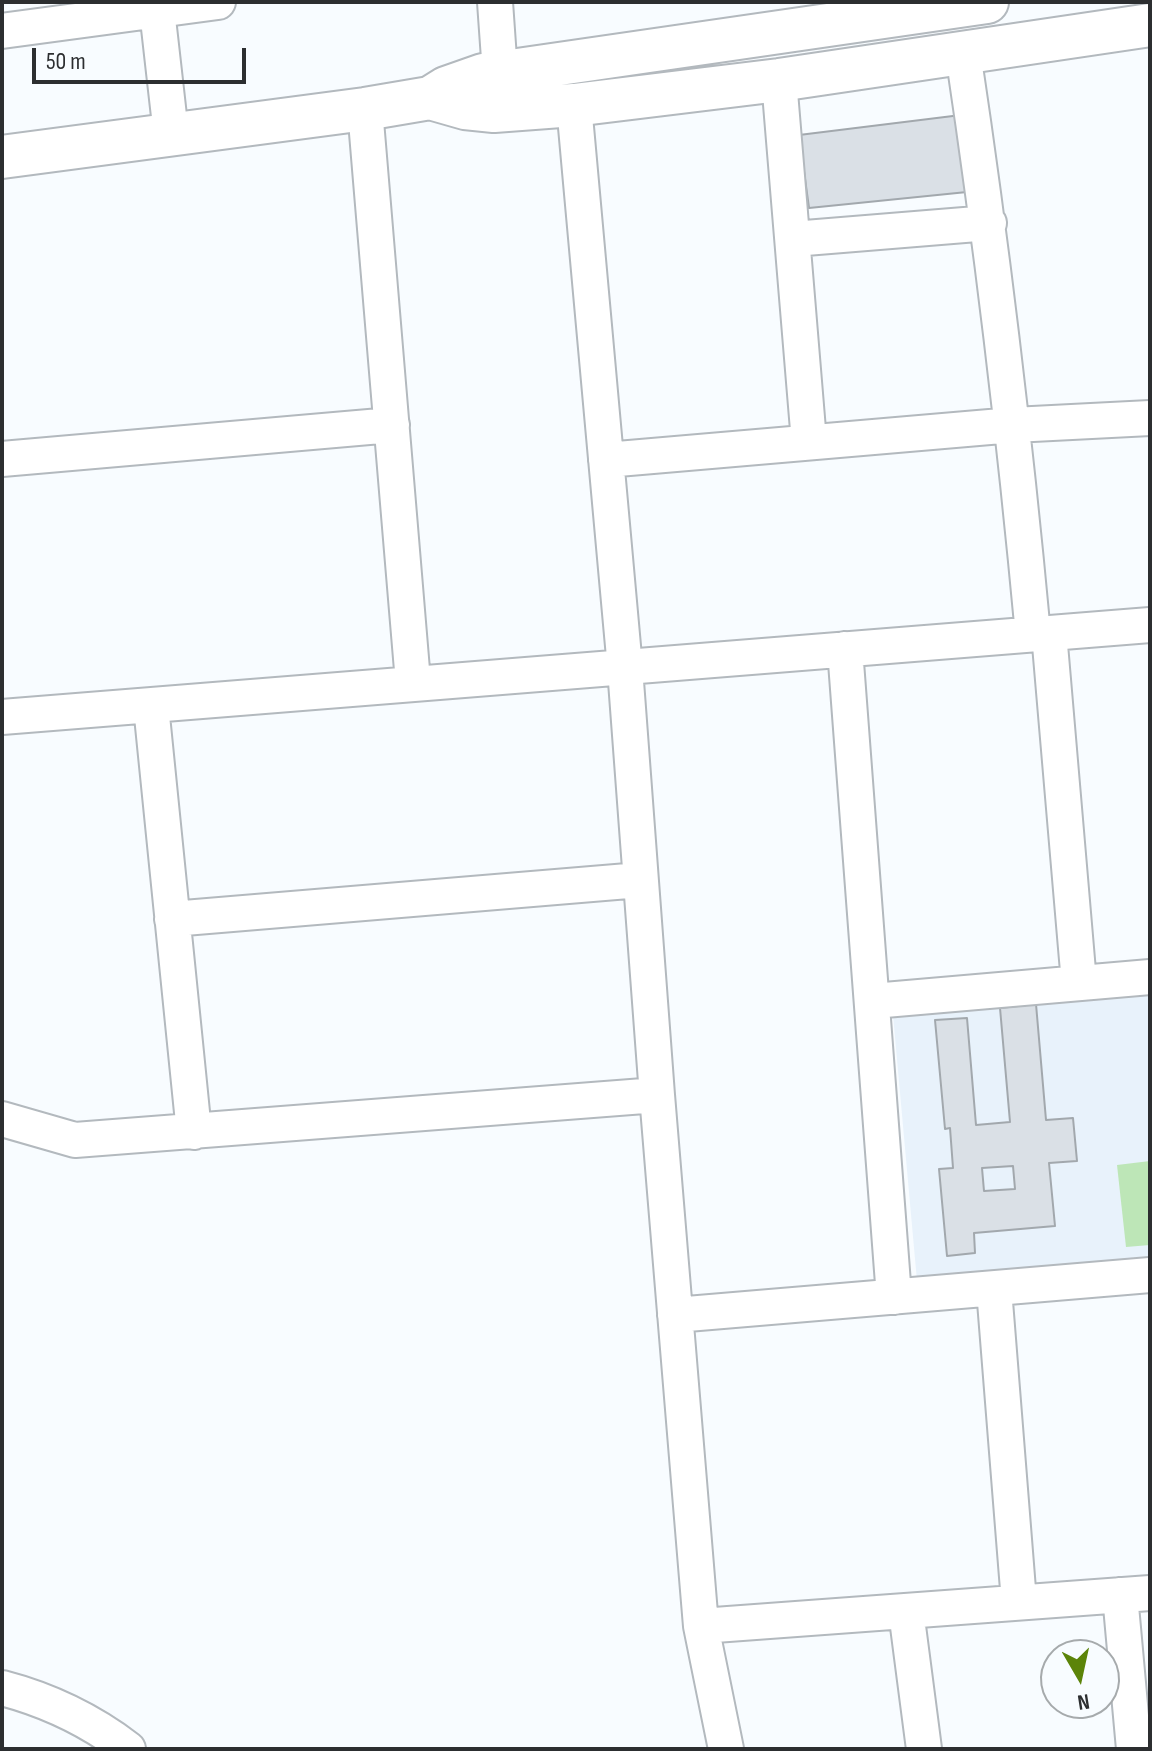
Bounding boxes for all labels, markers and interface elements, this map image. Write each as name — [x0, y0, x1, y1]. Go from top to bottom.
scale bar — [36, 32, 250, 82]
text: 50 m — [46, 47, 86, 76]
north arrow — [1040, 1639, 1120, 1719]
text: N — [1076, 1687, 1091, 1715]

